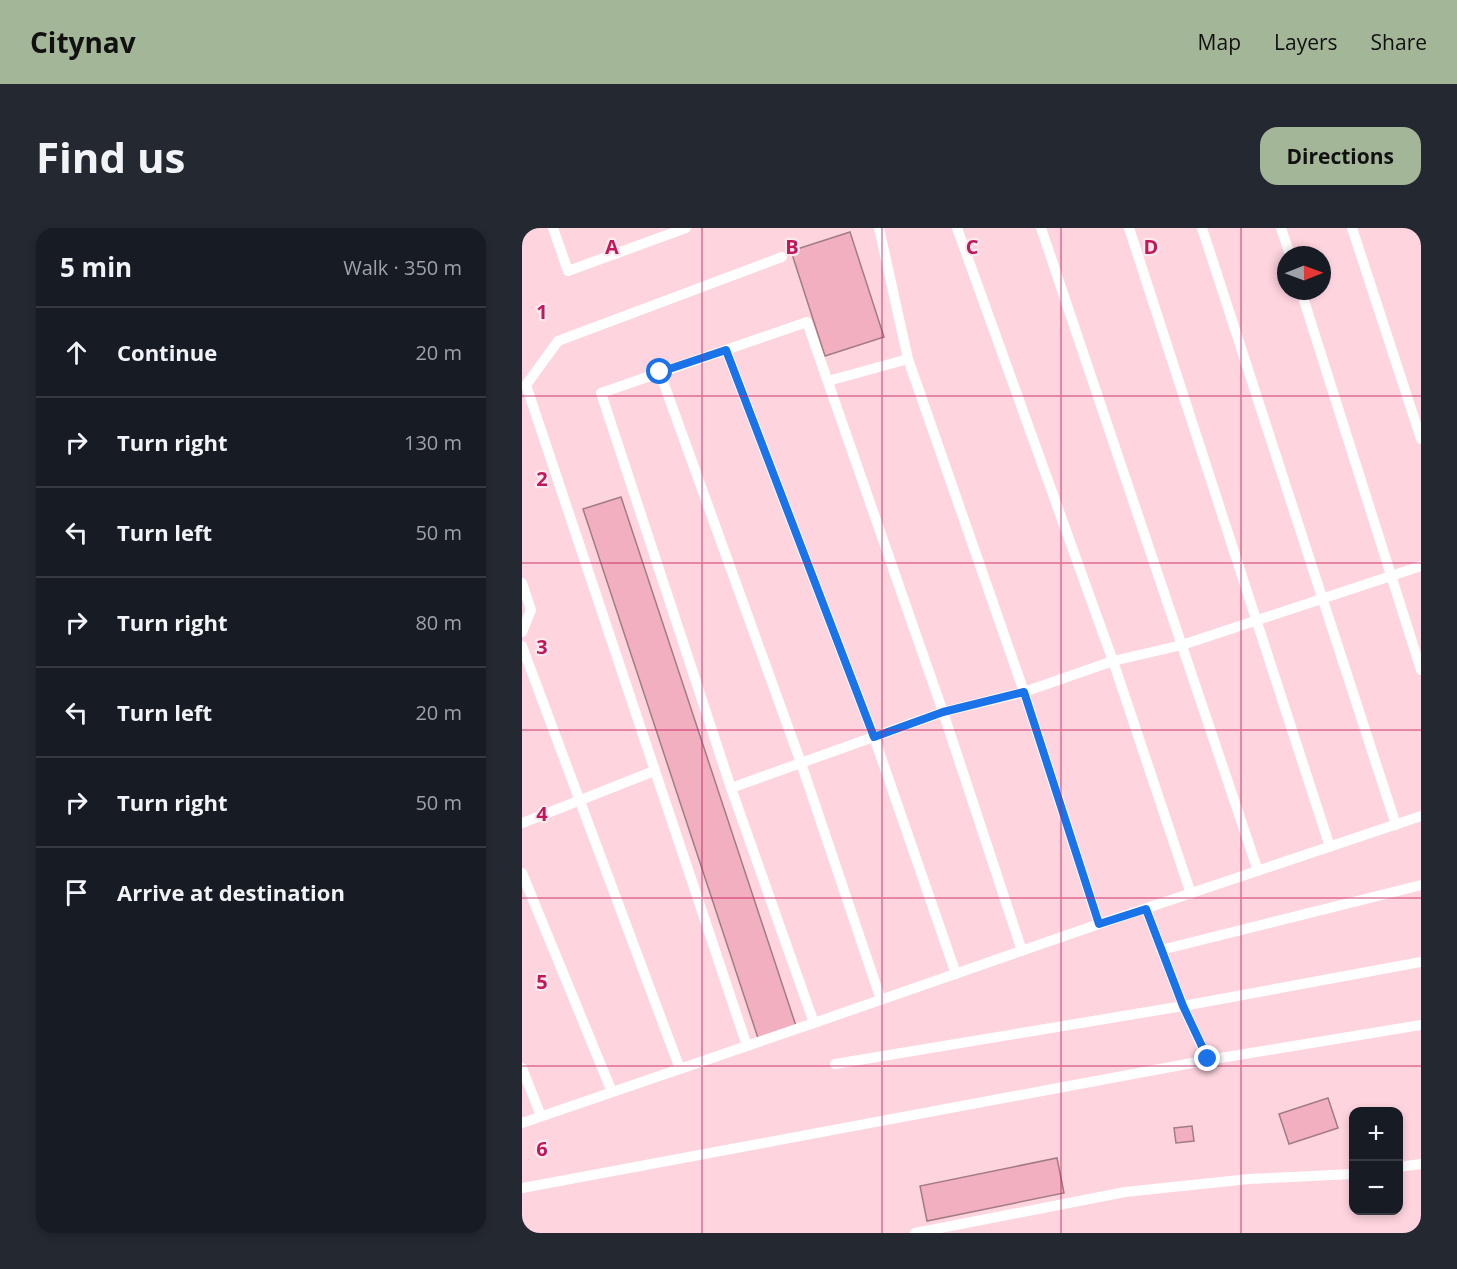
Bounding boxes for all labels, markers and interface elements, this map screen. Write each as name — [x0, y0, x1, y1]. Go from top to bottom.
text: Citynav — [30, 23, 136, 61]
text: Map — [1198, 28, 1241, 56]
text: Layers — [1274, 28, 1338, 56]
text: Share — [1371, 28, 1427, 56]
button: Directions — [1260, 127, 1421, 185]
text: Find us — [36, 128, 185, 185]
text: A — [605, 233, 619, 260]
text: B — [785, 233, 799, 260]
text: C — [966, 233, 979, 260]
text: D — [1144, 233, 1158, 260]
north arrow — [1277, 246, 1331, 300]
text: 5 min — [60, 249, 132, 285]
text: Walk · 350 m — [343, 254, 462, 281]
text: 1 — [536, 298, 548, 325]
icon: ahead — [60, 336, 93, 369]
text: Continue — [117, 337, 217, 367]
text: 20 m — [415, 339, 462, 366]
route start — [646, 358, 672, 384]
icon: right — [60, 426, 93, 459]
text: Turn right — [117, 427, 228, 457]
text: 130 m — [404, 429, 462, 456]
text: 2 — [536, 465, 548, 492]
icon: left — [60, 516, 93, 549]
text: Turn left — [117, 517, 212, 547]
text: 50 m — [415, 519, 462, 546]
icon: right — [60, 606, 93, 639]
text: Turn right — [117, 607, 228, 637]
text: 80 m — [415, 609, 462, 636]
text: 3 — [536, 633, 548, 660]
icon: left — [60, 696, 93, 729]
text: Turn left — [117, 697, 212, 727]
text: 20 m — [415, 699, 462, 726]
icon: right — [60, 786, 93, 819]
text: Turn right — [117, 787, 228, 817]
text: 50 m — [415, 789, 462, 816]
text: 4 — [536, 800, 548, 827]
icon: arrive — [60, 876, 93, 909]
text: Arrive at destination — [117, 877, 345, 907]
text: 5 — [536, 968, 548, 995]
route end — [1194, 1045, 1220, 1071]
map controls — [1349, 1107, 1403, 1215]
button: + — [1349, 1107, 1403, 1161]
text: 6 — [536, 1135, 548, 1162]
button: − — [1349, 1161, 1403, 1215]

